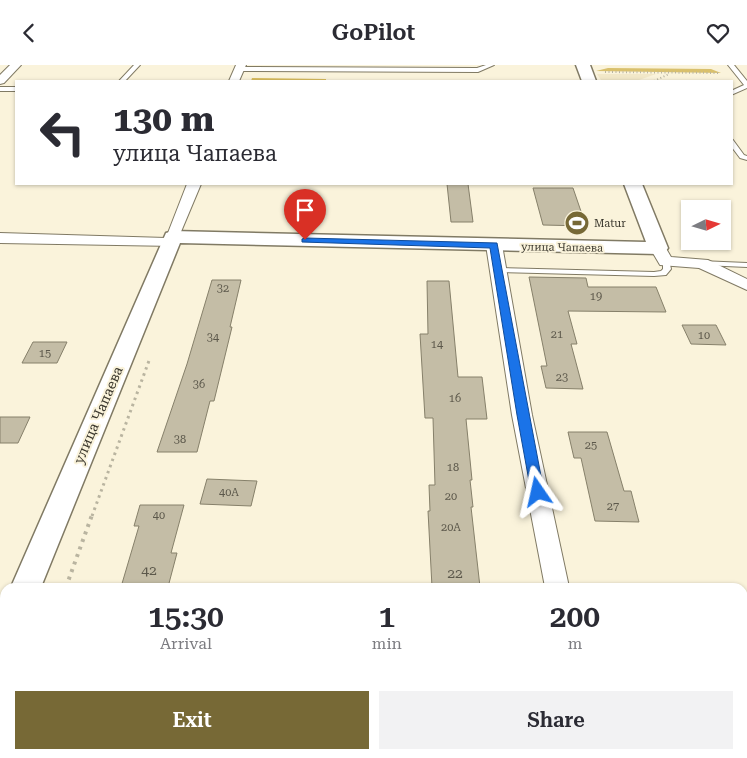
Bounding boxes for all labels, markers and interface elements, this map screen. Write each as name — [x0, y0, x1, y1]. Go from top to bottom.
icon: back — [15, 19, 43, 47]
icon: heart — [704, 19, 732, 47]
text: GoPilot — [332, 20, 415, 45]
text: 130 m — [113, 99, 214, 140]
icon: left — [30, 100, 95, 165]
text: улица Чапаева — [113, 141, 277, 166]
pin — [284, 189, 326, 240]
icon: arrive — [291, 196, 319, 224]
north arrow — [681, 200, 731, 250]
map controls — [681, 200, 731, 250]
sports icon: Matur — [564, 210, 590, 236]
place label: Matur — [594, 217, 626, 230]
street label: улица Чапаева — [521, 240, 603, 255]
house number: 32 — [217, 282, 229, 295]
house number: 19 — [590, 290, 602, 303]
house number: 21 — [551, 328, 563, 341]
house number: 10 — [698, 329, 710, 342]
house number: 34 — [207, 331, 220, 344]
house number: 14 — [431, 338, 444, 351]
house number: 15 — [39, 347, 51, 360]
street label: улица Чапаева — [70, 364, 126, 466]
house number: 23 — [556, 371, 568, 384]
house number: 36 — [193, 378, 205, 391]
house number: 16 — [449, 392, 461, 405]
house number: 38 — [174, 433, 186, 446]
house number: 25 — [585, 439, 597, 452]
house number: 18 — [447, 461, 459, 474]
position arrow — [511, 465, 563, 517]
house number: 40А — [219, 486, 239, 499]
house number: 20 — [445, 490, 457, 503]
house number: 27 — [607, 500, 619, 513]
house number: 40 — [153, 509, 165, 522]
house number: 20А — [441, 521, 461, 534]
house number: 42 — [141, 562, 157, 578]
house number: 22 — [447, 565, 463, 581]
text: 15:30 — [148, 599, 224, 634]
text: 1 — [378, 599, 395, 634]
text: 200 — [550, 599, 600, 634]
text: Arrival — [160, 634, 212, 653]
text: min — [372, 634, 402, 653]
text: m — [568, 634, 582, 653]
button: Exit — [15, 691, 369, 749]
button: Share — [379, 691, 733, 749]

